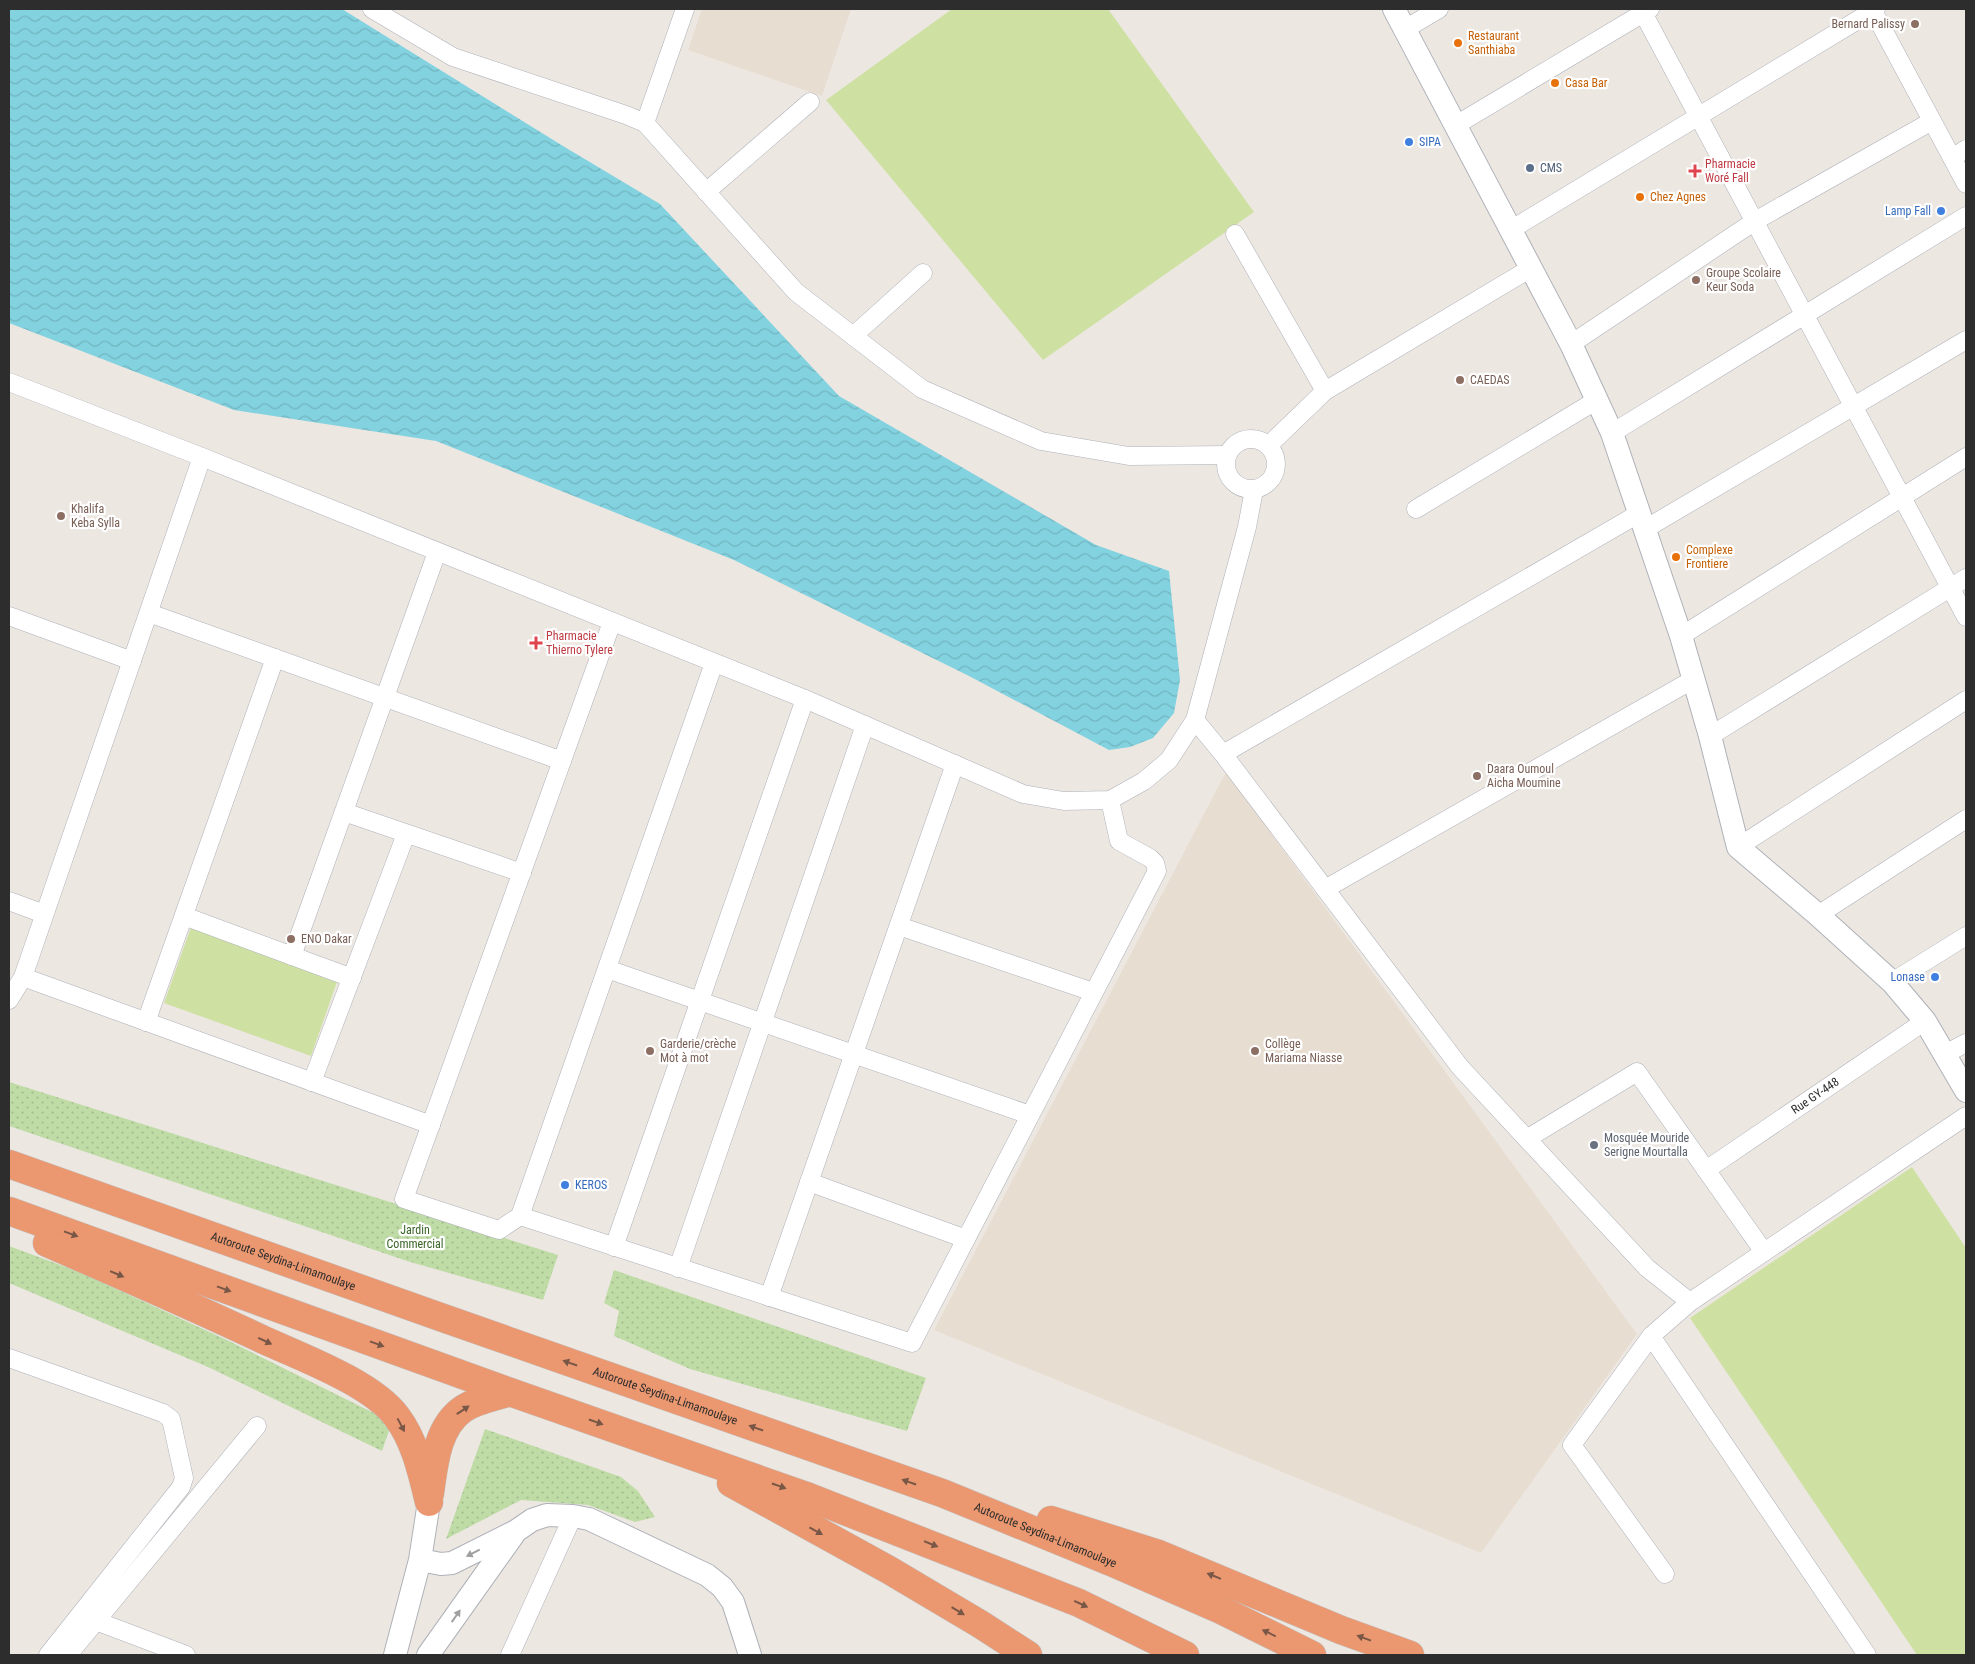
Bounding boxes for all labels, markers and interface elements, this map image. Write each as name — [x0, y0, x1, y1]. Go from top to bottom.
place label: Bernard Palissy — [1832, 17, 1905, 31]
marker: Bernard Palissy — [1909, 18, 1921, 30]
place label: Restaurant Santhiaba — [1468, 29, 1520, 57]
marker: Restaurant Santhiaba — [1452, 37, 1464, 49]
place label: Casa Bar — [1565, 76, 1608, 90]
marker: Casa Bar — [1549, 77, 1561, 89]
place label: SIPA — [1419, 135, 1441, 149]
marker: SIPA — [1403, 136, 1415, 148]
place label: Pharmacie Woré Fall — [1705, 157, 1756, 185]
place label: CMS — [1540, 161, 1562, 175]
marker: CMS — [1524, 162, 1536, 174]
marker: Pharmacie Woré Fall — [1689, 165, 1701, 177]
place label: Chez Agnes — [1650, 190, 1706, 204]
marker: Chez Agnes — [1634, 191, 1646, 203]
place label: Lamp Fall — [1885, 204, 1931, 218]
marker: Lamp Fall — [1935, 205, 1947, 217]
place label: Groupe Scolaire Keur Soda — [1706, 266, 1781, 294]
marker: Groupe Scolaire Keur Soda — [1690, 274, 1702, 286]
place label: CAEDAS — [1470, 373, 1510, 387]
marker: CAEDAS — [1454, 374, 1466, 386]
place label: Khalifa Keba Sylla — [71, 502, 120, 530]
marker: Khalifa Keba Sylla — [55, 510, 67, 522]
place label: Complexe Frontiere — [1686, 543, 1733, 571]
marker: Complexe Frontiere — [1670, 551, 1682, 563]
place label: Pharmacie Thierno Tylere — [546, 629, 613, 657]
marker: Pharmacie Thierno Tylere — [530, 637, 542, 649]
place label: Daara Oumoul Aicha Moumine — [1487, 762, 1561, 790]
marker: Daara Oumoul Aicha Moumine — [1471, 770, 1483, 782]
place label: ENO Dakar — [301, 932, 352, 946]
marker: ENO Dakar — [285, 933, 297, 945]
place label: Lonase — [1891, 970, 1925, 984]
marker: Lonase — [1929, 971, 1941, 983]
place label: Garderie/crèche Mot à mot — [660, 1037, 737, 1065]
place label: Collège Mariama Niasse — [1265, 1037, 1342, 1065]
marker: Garderie/crèche Mot à mot — [644, 1045, 656, 1057]
marker: Collège Mariama Niasse — [1249, 1045, 1261, 1057]
street label: Rue GY-448 — [1789, 1075, 1842, 1117]
place label: Mosquée Mouride Serigne Mourtalla — [1604, 1131, 1690, 1159]
marker: Mosquée Mouride Serigne Mourtalla — [1588, 1139, 1600, 1151]
place label: KEROS — [575, 1178, 607, 1192]
marker: KEROS — [559, 1179, 571, 1191]
park label: Jardin Commercial — [387, 1223, 443, 1251]
street label: Autoroute Seydina-Limamoulaye — [209, 1229, 358, 1294]
one-way arrow — [64, 1230, 79, 1238]
one-way arrow — [110, 1270, 124, 1278]
one-way arrow — [217, 1285, 232, 1293]
one-way arrow — [258, 1336, 273, 1345]
one-way arrow — [370, 1340, 385, 1348]
one-way arrow — [562, 1358, 577, 1366]
street label: Autoroute Seydina-Limamoulaye — [591, 1364, 740, 1428]
one-way arrow — [456, 1405, 470, 1415]
one-way arrow — [397, 1418, 406, 1432]
one-way arrow — [589, 1418, 604, 1426]
one-way arrow — [748, 1424, 763, 1432]
one-way arrow — [902, 1478, 917, 1485]
one-way arrow — [771, 1483, 786, 1490]
street label: Autoroute Seydina-Limamoulaye — [972, 1500, 1119, 1571]
one-way arrow — [809, 1527, 824, 1535]
one-way arrow — [923, 1541, 938, 1548]
one-way arrow — [466, 1549, 480, 1557]
one-way arrow — [1207, 1572, 1221, 1580]
one-way arrow — [1074, 1601, 1088, 1609]
one-way arrow — [951, 1606, 964, 1615]
one-way arrow — [451, 1609, 461, 1622]
one-way arrow — [1261, 1629, 1276, 1637]
one-way arrow — [1356, 1634, 1371, 1642]

